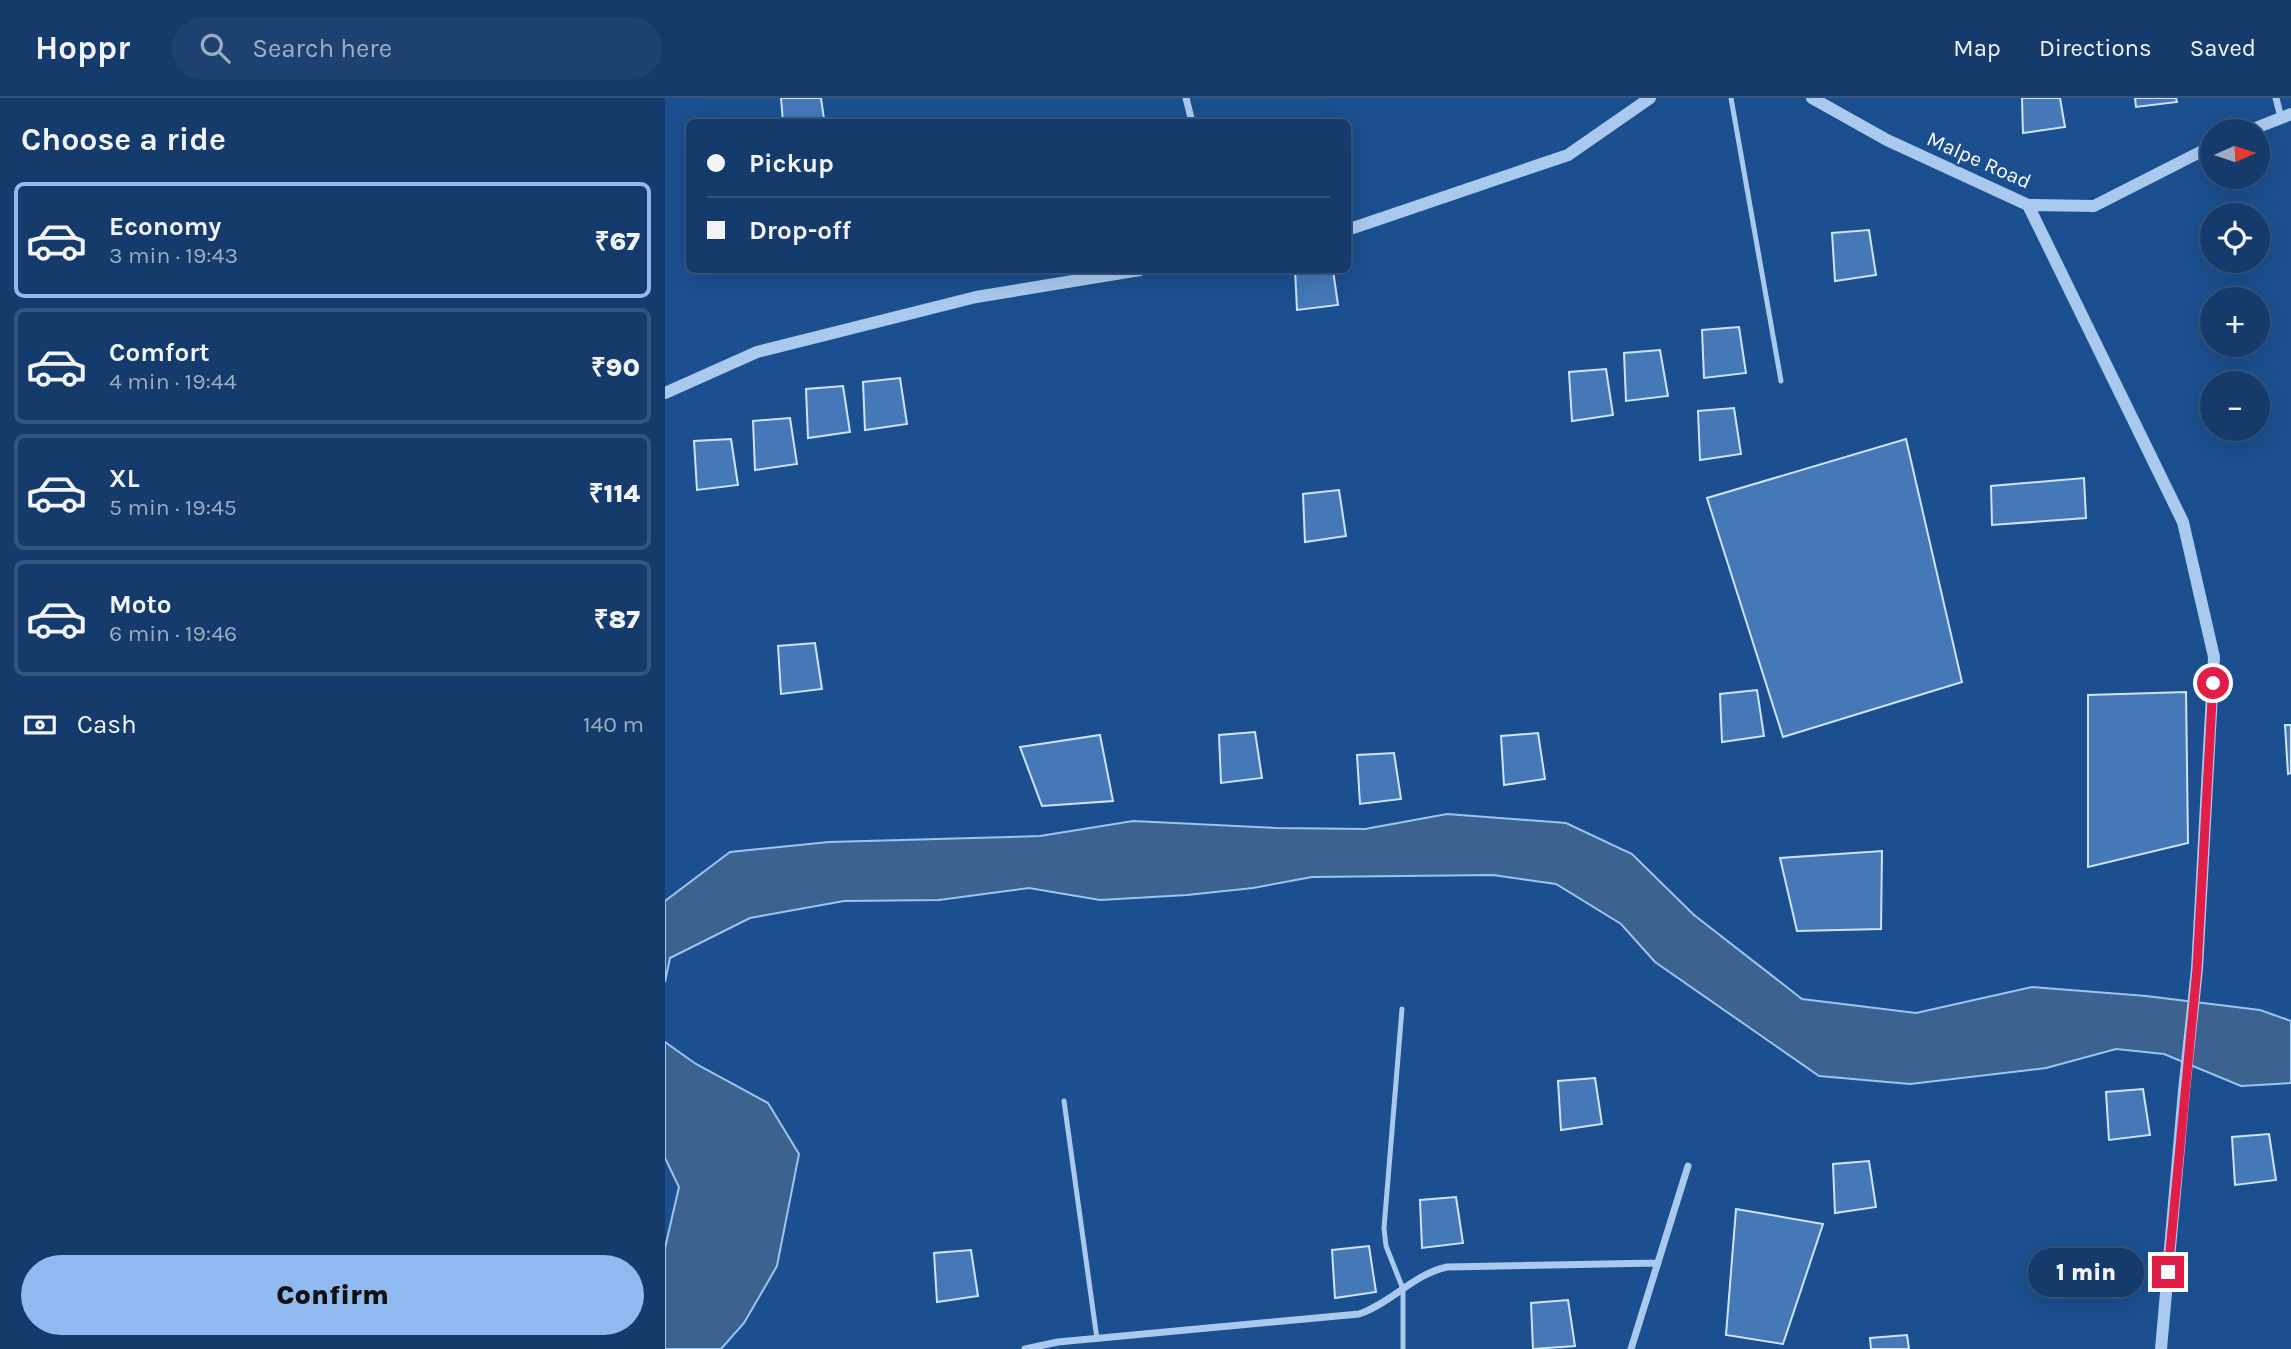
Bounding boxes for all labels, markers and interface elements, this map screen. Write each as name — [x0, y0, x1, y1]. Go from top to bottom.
search box — [172, 17, 662, 80]
text: Hoppr — [35, 29, 130, 67]
icon: search — [196, 29, 234, 67]
text: Search here — [252, 33, 392, 64]
text: Map — [1953, 34, 2001, 62]
text: Directions — [2039, 34, 2152, 62]
text: Saved — [2190, 34, 2256, 62]
north arrow — [2200, 119, 2270, 189]
map controls — [2200, 119, 2270, 441]
text: Choose a ride — [21, 121, 226, 158]
street label: Malpe Road — [1923, 126, 2035, 194]
text: Pickup — [749, 148, 834, 179]
button: locate — [2200, 203, 2270, 273]
icon: car — [25, 209, 88, 272]
text: Economy — [109, 211, 221, 242]
text: Drop-off — [749, 215, 851, 246]
text: ₹67 — [595, 226, 640, 257]
text: 3 min · 19:43 — [109, 242, 238, 269]
button: + — [2200, 287, 2270, 357]
icon: car — [25, 335, 88, 398]
text: Comfort — [109, 337, 210, 368]
text: ₹90 — [591, 352, 640, 383]
text: 4 min · 19:44 — [109, 368, 237, 395]
button: − — [2200, 371, 2270, 441]
icon: car — [25, 461, 88, 524]
text: XL — [109, 463, 140, 494]
text: ₹114 — [589, 478, 640, 509]
text: 5 min · 19:45 — [109, 494, 237, 521]
icon: car — [25, 587, 88, 650]
text: Moto — [109, 589, 171, 620]
text: ₹87 — [594, 604, 640, 635]
text: 6 min · 19:46 — [109, 620, 237, 647]
route start — [2197, 667, 2229, 699]
icon: cash — [21, 706, 59, 744]
text: Cash — [77, 709, 137, 740]
text: 140 m — [583, 711, 644, 738]
callout: 1 min — [2028, 1248, 2143, 1296]
button: Confirm — [21, 1255, 644, 1335]
route end — [2152, 1256, 2184, 1288]
text: 1 min — [2056, 1259, 2116, 1286]

